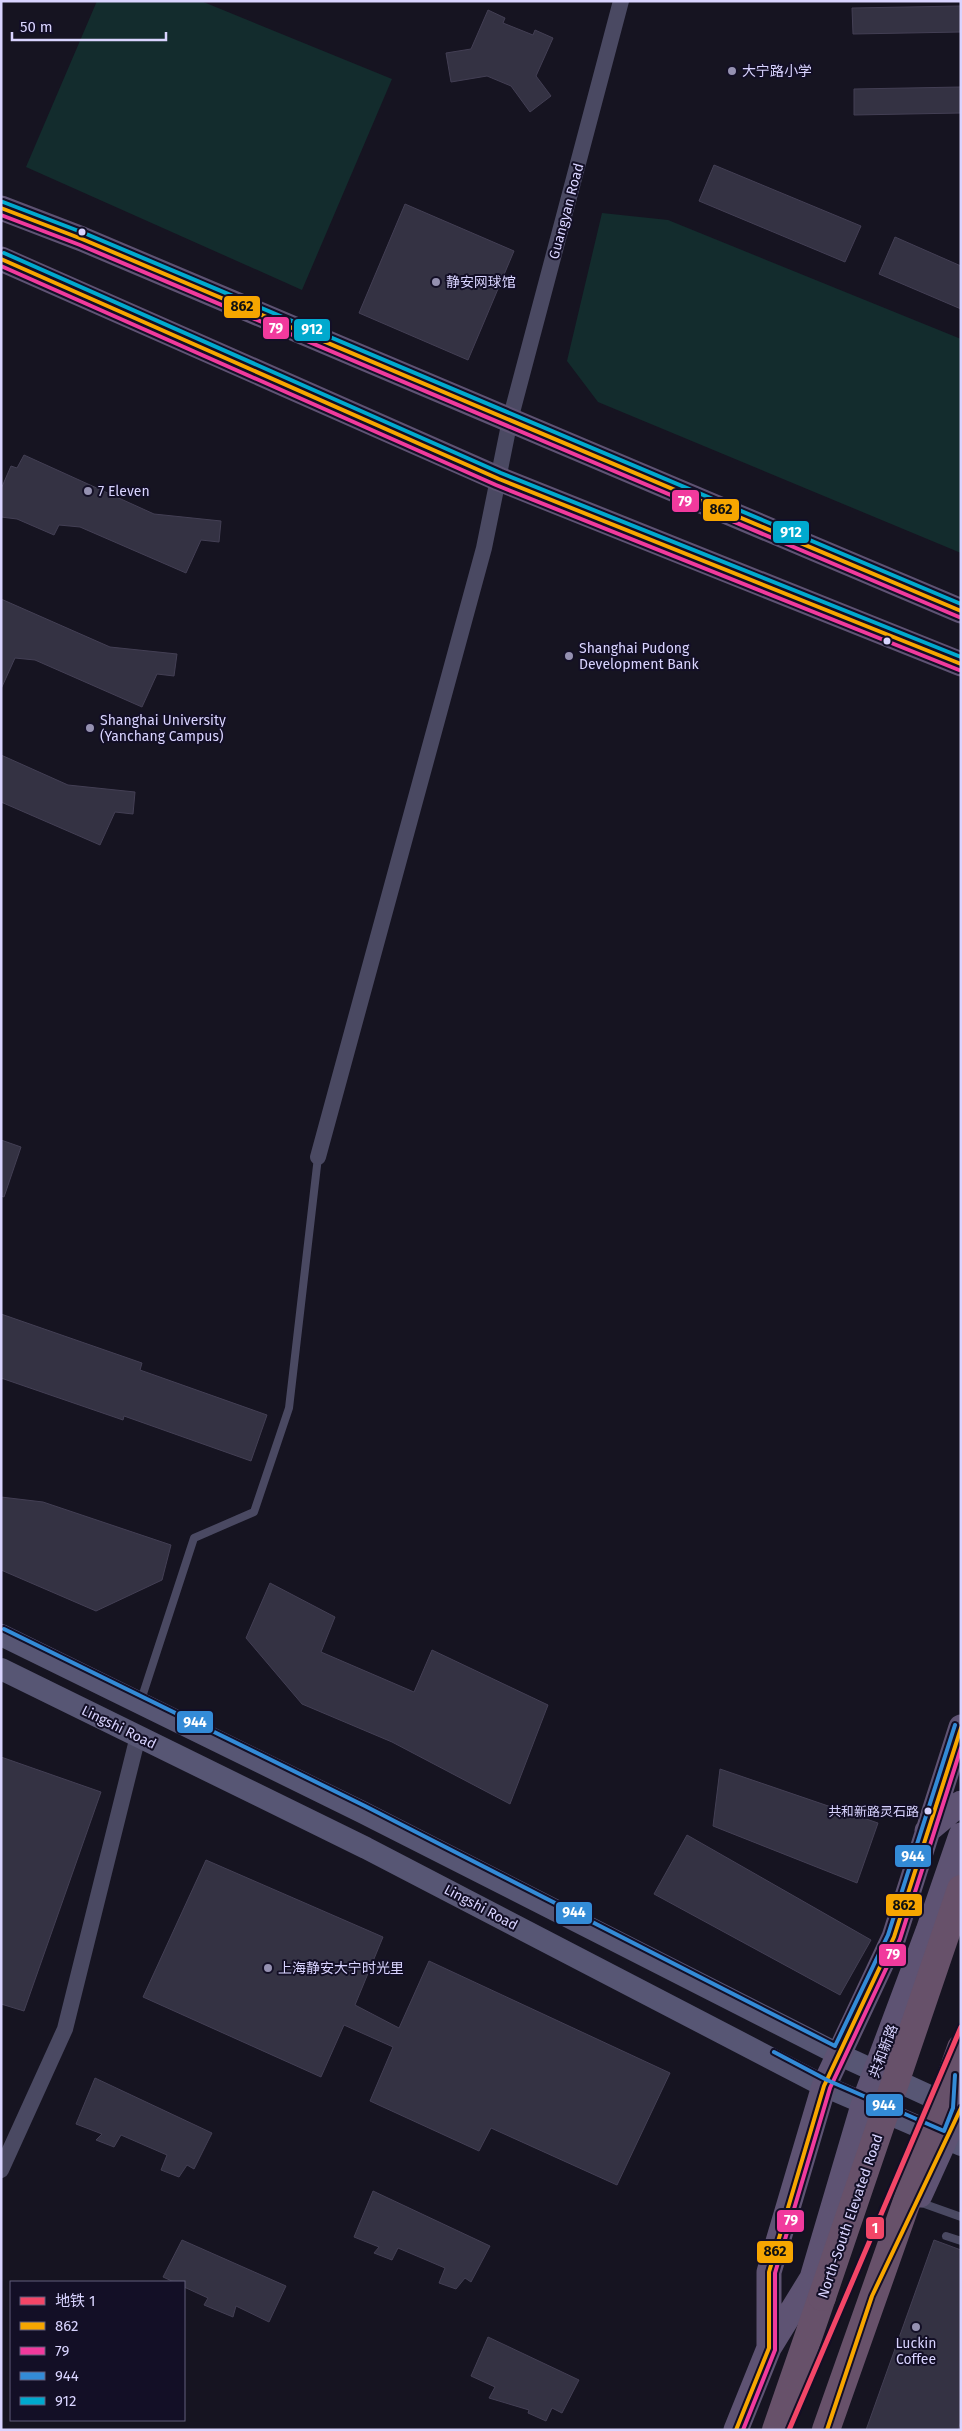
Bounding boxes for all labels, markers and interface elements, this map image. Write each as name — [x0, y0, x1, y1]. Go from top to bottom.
scale bar — [12, 10, 166, 42]
text: 50 m — [20, 18, 53, 36]
place label: 大宁路小学 — [742, 63, 812, 80]
marker: 大宁路小学 — [726, 65, 738, 77]
street label: Guangyan Road — [546, 161, 587, 261]
unlabelled marker — [77, 227, 87, 237]
place label: 静安网球馆 — [446, 274, 516, 291]
marker: 静安网球馆 — [430, 276, 442, 288]
line badge: 862 — [223, 295, 261, 319]
text: 862 — [230, 298, 254, 315]
line badge: 79 — [262, 316, 290, 340]
line badge: 912 — [293, 318, 331, 342]
text: 79 — [269, 320, 283, 337]
text: 912 — [301, 321, 323, 338]
place label: 7 Eleven — [98, 483, 150, 500]
marker: 7 Eleven — [82, 485, 94, 497]
line badge: 79 — [671, 489, 700, 513]
text: 79 — [678, 493, 692, 510]
line badge: 862 — [702, 498, 740, 522]
text: 862 — [709, 501, 733, 518]
line badge: 912 — [772, 520, 810, 544]
text: 912 — [780, 524, 802, 541]
unlabelled marker — [882, 636, 892, 646]
place label: Shanghai Pudong Development Bank — [579, 640, 700, 673]
marker: Shanghai Pudong Development Bank — [563, 650, 575, 662]
place label: Shanghai University (Yanchang Campus) — [100, 712, 226, 745]
marker: Shanghai University (Yanchang Campus) — [84, 722, 96, 734]
street label: Lingshi Road — [79, 1702, 159, 1753]
line badge: 944 — [176, 1710, 214, 1734]
text: 944 — [183, 1714, 207, 1731]
place label: 共和新路灵石路 — [828, 1804, 919, 1819]
marker: 共和新路灵石路 — [923, 1806, 933, 1816]
line badge: 944 — [894, 1844, 932, 1868]
text: 944 — [901, 1848, 925, 1865]
street label: Lingshi Road — [441, 1881, 521, 1934]
line badge: 862 — [885, 1893, 923, 1917]
text: 862 — [892, 1897, 916, 1914]
line badge: 944 — [555, 1901, 593, 1925]
text: 944 — [562, 1904, 586, 1921]
line badge: 79 — [878, 1943, 907, 1967]
text: 79 — [886, 1946, 900, 1963]
place label: 上海静安大宁时光里 — [278, 1960, 404, 1977]
marker: 上海静安大宁时光里 — [262, 1962, 274, 1974]
street label: 共和新路 — [865, 2022, 901, 2080]
line badge: 944 — [865, 2093, 904, 2117]
text: 944 — [872, 2097, 896, 2114]
street label: North-South Elevated Road — [814, 2132, 887, 2300]
line badge: 79 — [776, 2209, 805, 2233]
text: 79 — [784, 2212, 798, 2229]
line badge: 1 — [865, 2216, 885, 2240]
text: 1 — [872, 2220, 878, 2237]
line badge: 862 — [756, 2240, 794, 2264]
text: 862 — [763, 2243, 787, 2260]
legend — [10, 2281, 185, 2421]
text: 地铁 1 — [55, 2292, 95, 2310]
text: 862 — [55, 2317, 79, 2335]
marker: Luckin Coffee — [910, 2321, 922, 2333]
place label: Luckin Coffee — [896, 2335, 936, 2368]
text: 79 — [55, 2342, 69, 2360]
text: 944 — [55, 2367, 79, 2385]
text: 912 — [55, 2392, 77, 2410]

